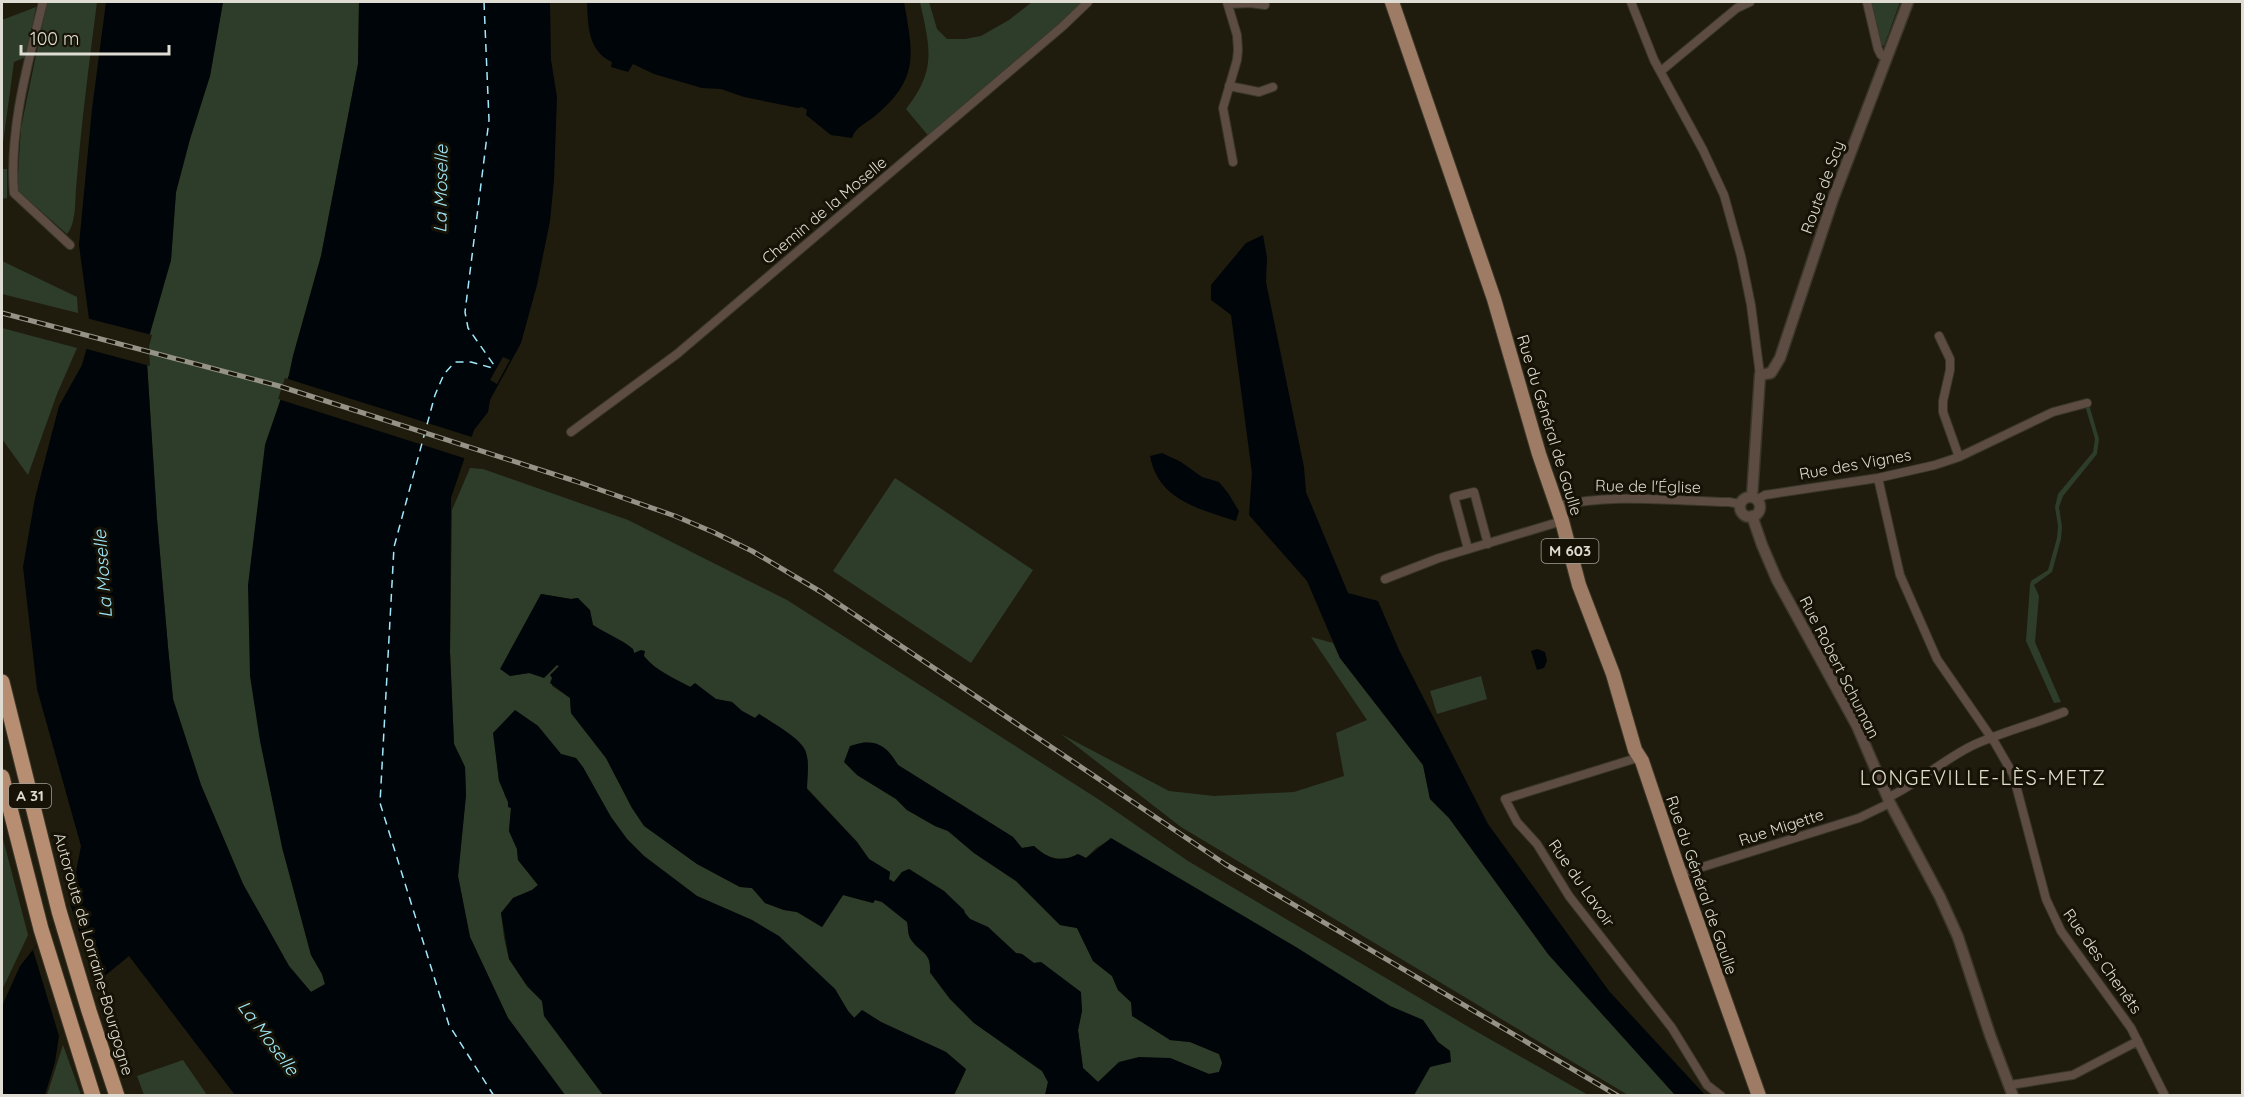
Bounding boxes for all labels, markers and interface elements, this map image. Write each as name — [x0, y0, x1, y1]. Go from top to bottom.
scale bar — [21, 18, 170, 56]
text: 100 m — [30, 27, 79, 50]
street label: Route de Scy — [1796, 138, 1848, 236]
water label: La Moselle — [428, 144, 453, 233]
street label: Chemin de la Moselle — [758, 152, 890, 268]
street label: Rue du Général de Gaulle — [1513, 332, 1587, 518]
street label: Rue des Vignes — [1797, 444, 1913, 484]
street label: Rue de l'Église — [1595, 475, 1701, 497]
water label: La Moselle — [88, 528, 117, 619]
road number: M 603 — [1542, 539, 1598, 563]
street label: Rue Robert Schuman — [1795, 592, 1885, 742]
district label: LONGEVILLE-LÈS-METZ — [1860, 765, 2106, 790]
road number: A 31 — [9, 784, 51, 808]
street label: Rue du Général de Gaulle — [1662, 793, 1742, 977]
street label: Rue Migette — [1736, 804, 1826, 850]
street label: Autoroute de Lorraine-Bourgogne — [50, 830, 138, 1078]
street label: Rue du Lavoir — [1545, 835, 1619, 931]
street label: Rue des Chenêts — [2059, 905, 2147, 1017]
water label: La Moselle — [233, 996, 305, 1080]

